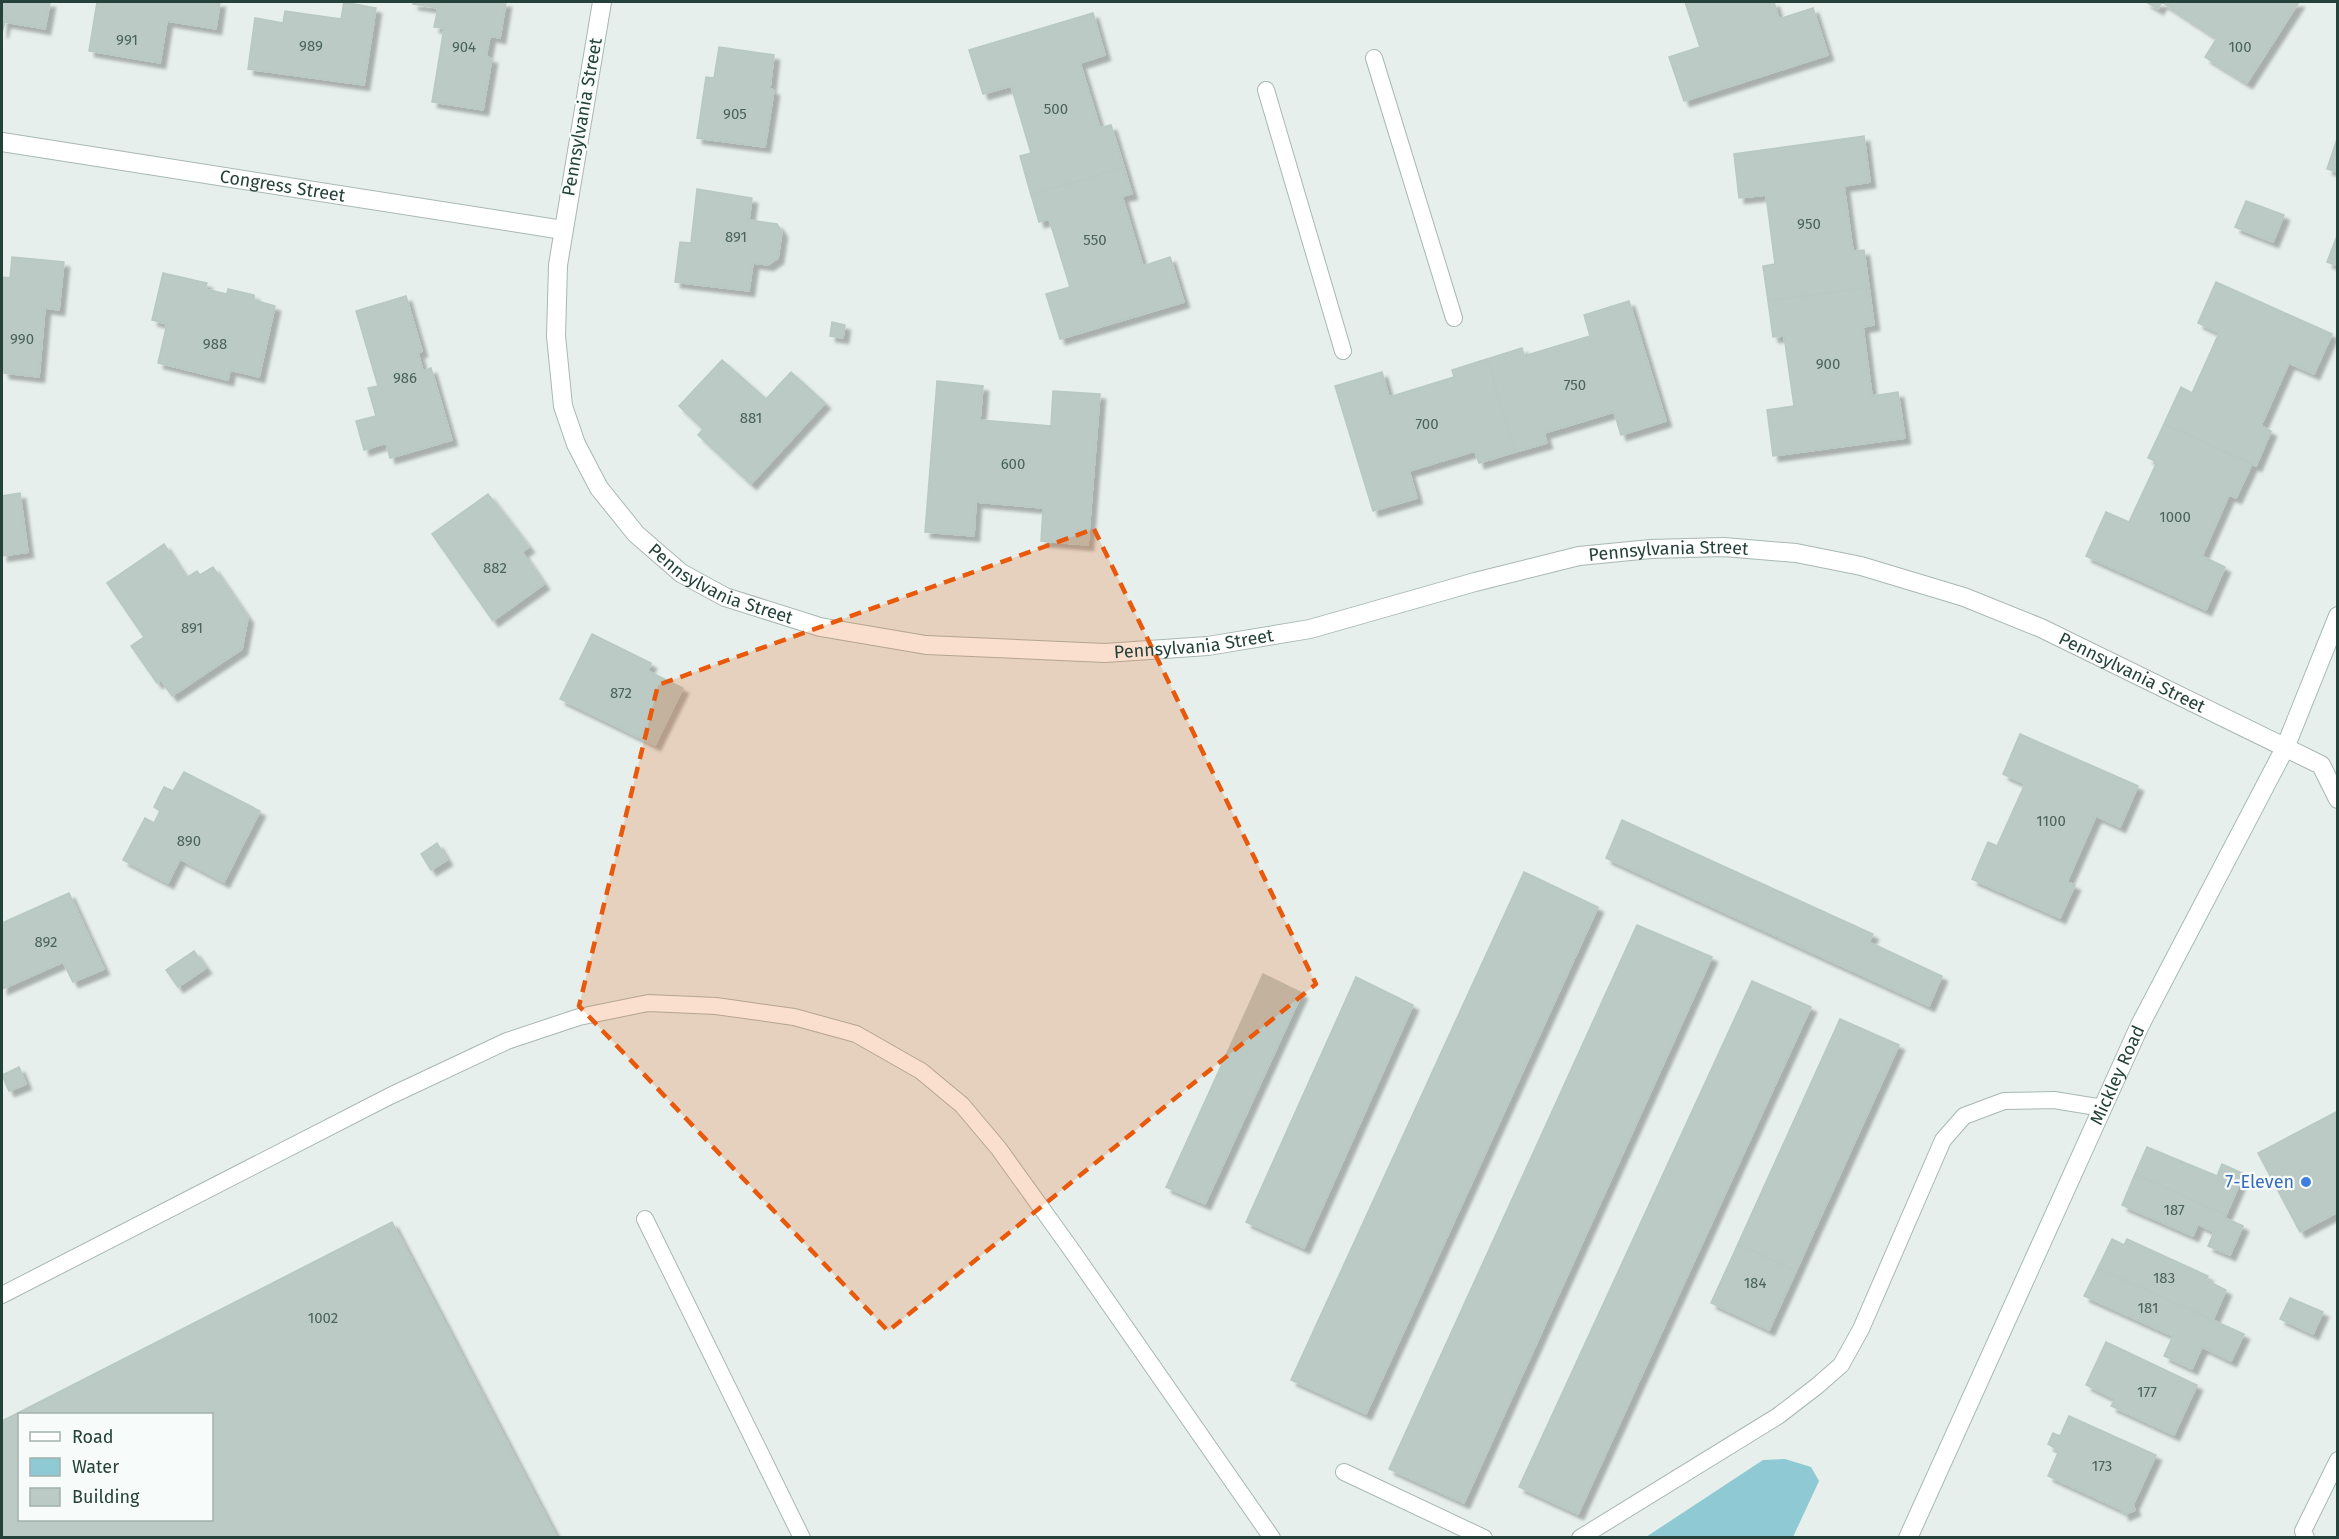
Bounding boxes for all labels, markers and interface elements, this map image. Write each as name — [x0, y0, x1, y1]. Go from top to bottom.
house number: 991 — [116, 31, 138, 49]
street label: Pennsylvania Street — [557, 36, 607, 198]
house number: 989 — [299, 37, 323, 55]
house number: 904 — [452, 38, 476, 56]
house number: 100 — [2228, 38, 2252, 56]
house number: 500 — [1044, 100, 1068, 118]
house number: 905 — [723, 105, 747, 123]
street label: Congress Street — [218, 165, 347, 207]
house number: 950 — [1797, 215, 1821, 233]
house number: 891 — [725, 228, 747, 246]
house number: 550 — [1083, 231, 1107, 249]
house number: 990 — [10, 330, 34, 348]
house number: 988 — [203, 335, 227, 353]
house number: 900 — [1816, 355, 1840, 373]
house number: 986 — [393, 369, 417, 387]
house number: 750 — [1564, 376, 1586, 394]
house number: 881 — [740, 409, 762, 427]
house number: 700 — [1415, 415, 1439, 433]
house number: 600 — [1001, 455, 1025, 473]
house number: 1000 — [2159, 508, 2191, 526]
street label: Pennsylvania Street — [1587, 536, 1750, 566]
street label: Pennsylvania Street — [644, 539, 796, 629]
house number: 882 — [483, 559, 507, 577]
house number: 891 — [181, 619, 203, 637]
street label: Pennsylvania Street — [1113, 624, 1275, 663]
street label: Pennsylvania Street — [2055, 627, 2209, 718]
house number: 872 — [610, 684, 632, 702]
house number: 1100 — [2036, 812, 2066, 830]
house number: 890 — [177, 832, 201, 850]
house number: 892 — [35, 933, 57, 951]
street label: Mickley Road — [2085, 1022, 2149, 1128]
place label: 7-Eleven — [2225, 1171, 2294, 1193]
marker: 7-Eleven — [2299, 1175, 2313, 1189]
house number: 187 — [2163, 1201, 2185, 1219]
house number: 183 — [2153, 1269, 2175, 1287]
house number: 184 — [1744, 1274, 1766, 1292]
house number: 181 — [2138, 1299, 2158, 1317]
house number: 1002 — [308, 1309, 338, 1327]
house number: 177 — [2137, 1383, 2157, 1401]
legend — [18, 1413, 213, 1521]
text: Road — [72, 1426, 114, 1448]
text: Water — [72, 1456, 119, 1478]
house number: 173 — [2092, 1457, 2112, 1475]
text: Building — [72, 1486, 140, 1508]

